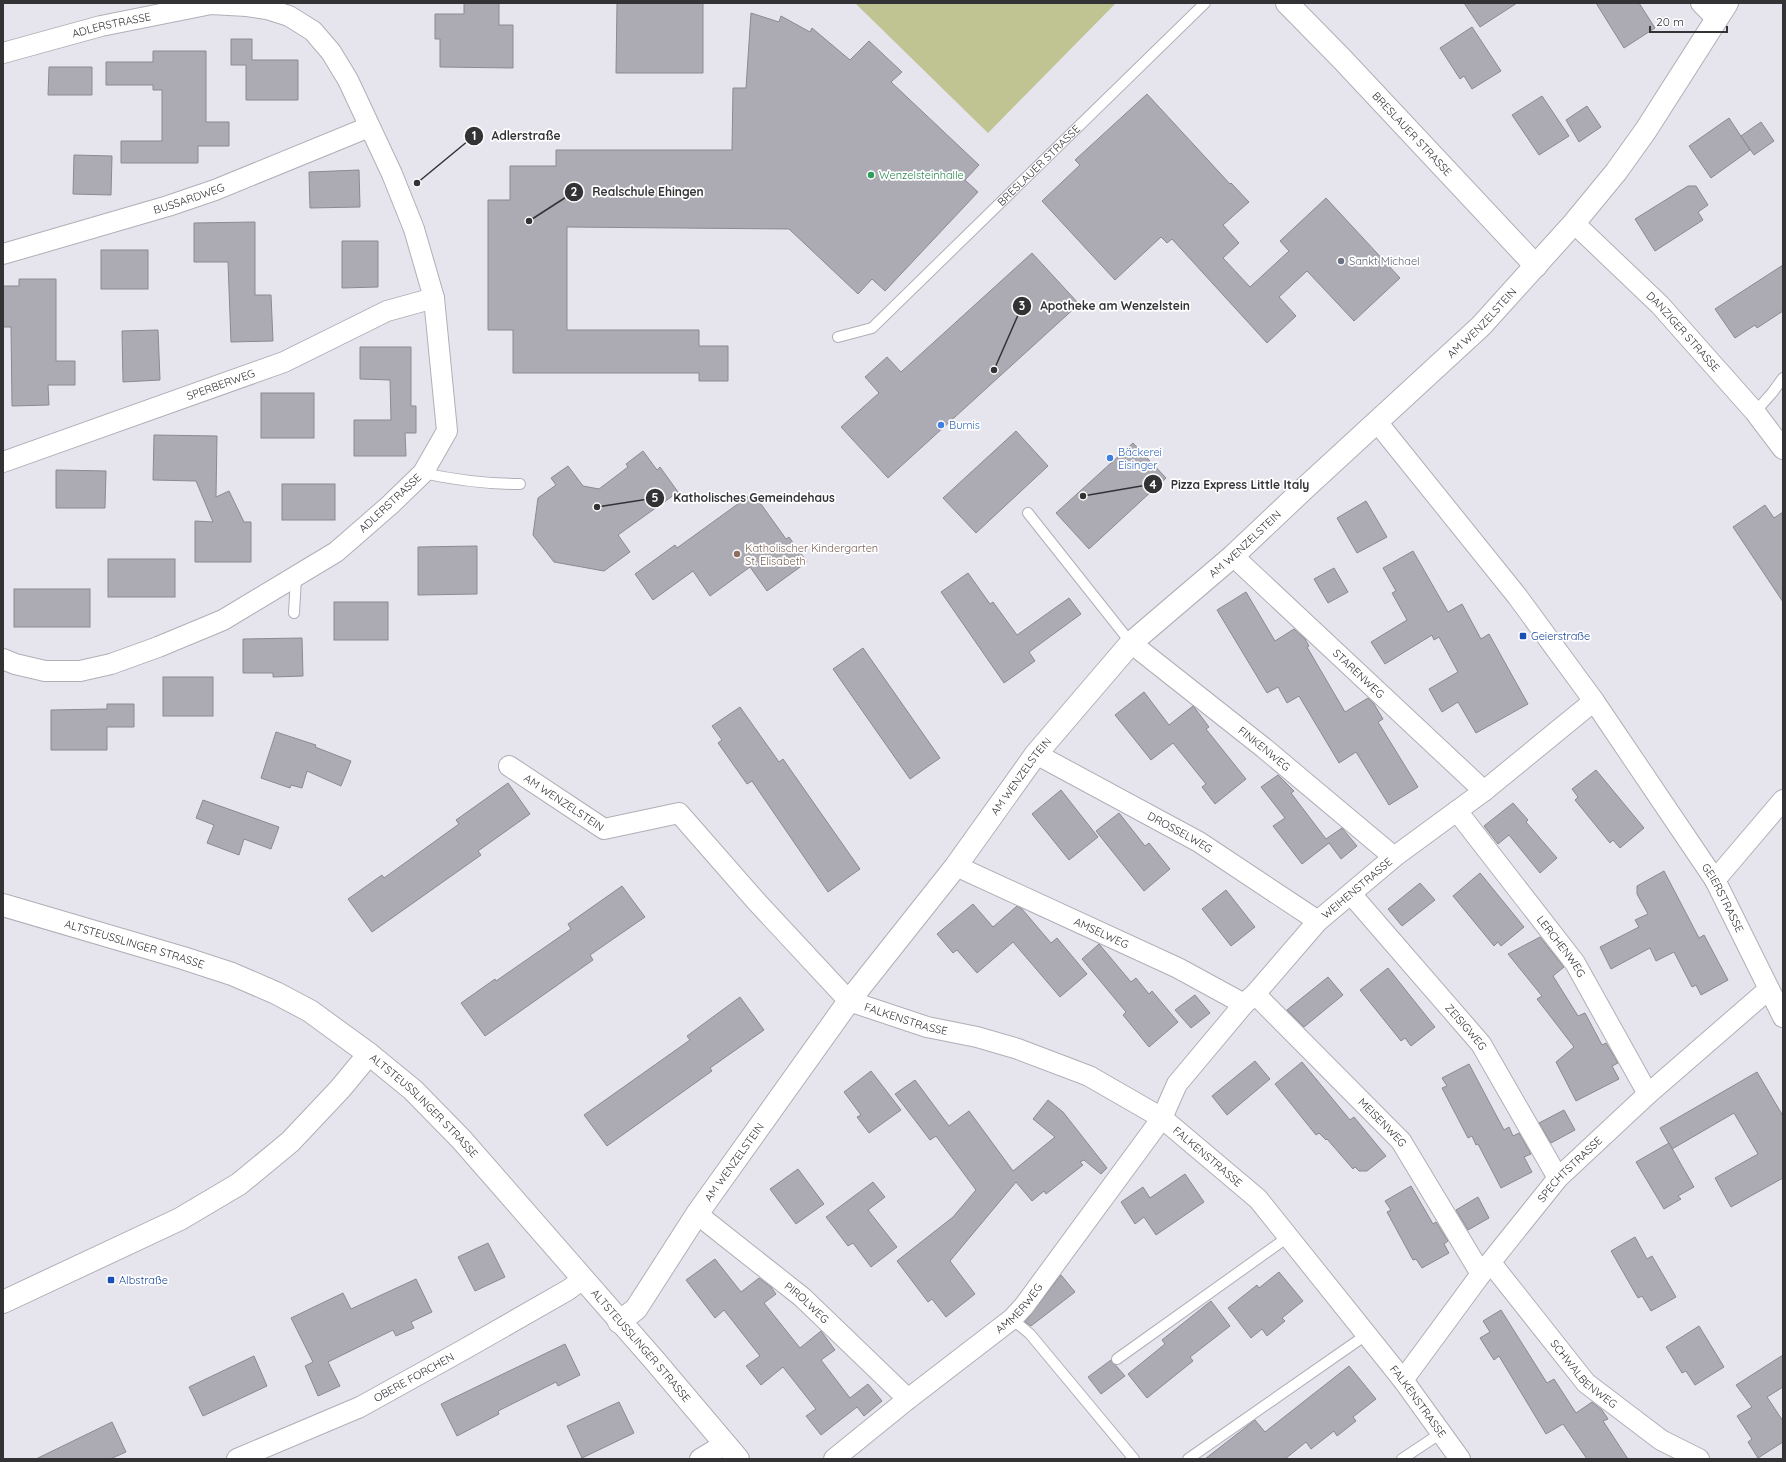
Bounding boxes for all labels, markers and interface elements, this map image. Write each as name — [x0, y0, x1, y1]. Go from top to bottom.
scale bar — [1650, 8, 1727, 34]
street label: ADLERSTRASSE — [70, 9, 152, 41]
text: 20 m — [1656, 14, 1684, 29]
street label: BRESLAUER STRASSE — [1369, 89, 1455, 179]
street label: BRESLAUER STRASSE — [994, 122, 1083, 209]
callout: Adlerstraße — [464, 124, 569, 148]
text: 1 — [472, 128, 476, 143]
text: Adlerstraße — [492, 128, 561, 143]
place label: Wenzelsteinhalle — [879, 168, 964, 182]
marker: Wenzelsteinhalle — [866, 170, 876, 180]
street label: BUSSARDWEG — [152, 180, 227, 217]
callout: Realschule Ehingen — [564, 180, 711, 204]
text: 2 — [571, 184, 578, 199]
text: Realschule Ehingen — [592, 184, 704, 199]
place label: Sankt Michael — [1349, 254, 1420, 268]
marker: Sankt Michael — [1336, 256, 1346, 266]
street label: AM WENZELSTEIN — [1444, 285, 1519, 361]
street label: DANZIGER STRASSE — [1643, 289, 1723, 375]
callout: Apotheke am Wenzelstein — [1012, 294, 1198, 318]
text: 3 — [1019, 298, 1025, 313]
text: Apotheke am Wenzelstein — [1040, 298, 1190, 313]
street label: SPERBERWEG — [185, 366, 257, 403]
place label: Bumis — [949, 418, 980, 432]
marker: Bumis — [936, 420, 946, 430]
place label: Bäckerei Eisinger — [1118, 445, 1162, 472]
marker: Bäckerei Eisinger — [1105, 453, 1115, 463]
street label: ADLERSTRASSE — [356, 470, 424, 536]
callout: Pizza Express Little Italy — [1143, 472, 1318, 496]
text: 4 — [1149, 477, 1157, 492]
text: Pizza Express Little Italy — [1171, 477, 1309, 492]
callout: Katholisches Gemeindehaus — [645, 486, 842, 510]
text: 5 — [652, 490, 659, 505]
text: Katholisches Gemeindehaus — [673, 490, 835, 505]
street label: AM WENZELSTEIN — [1206, 507, 1284, 581]
place label: Katholischer Kindergarten St. Elisabeth — [745, 541, 878, 568]
marker: Katholischer Kindergarten St. Elisabeth — [732, 549, 742, 559]
place label: Geierstraße — [1531, 629, 1590, 643]
marker: Geierstraße — [1518, 631, 1528, 641]
street label: STARENWEG — [1330, 646, 1387, 701]
street label: FINKENWEG — [1235, 723, 1293, 774]
street label: AM WENZELSTEIN — [988, 734, 1054, 818]
street label: AM WENZELSTEIN — [521, 771, 607, 834]
street label: DROSSELWEG — [1145, 809, 1215, 856]
street label: WEIHENSTRASSE — [1319, 855, 1395, 922]
street label: GEIERSTRASSE — [1699, 861, 1747, 935]
street label: LERCHENWEG — [1534, 913, 1589, 980]
street label: AMSELWEG — [1072, 914, 1131, 951]
street label: ALTSTEUSSLINGER STRASSE — [63, 916, 206, 971]
street label: FALKENSTRASSE — [862, 1000, 949, 1038]
street label: ZEISIGWEG — [1442, 1001, 1490, 1053]
street label: ALTSTEUSSLINGER STRASSE — [367, 1050, 481, 1161]
street label: MEISENWEG — [1355, 1095, 1410, 1149]
street label: AM WENZELSTEIN — [701, 1120, 767, 1204]
street label: FALKENSTRASSE — [1170, 1123, 1245, 1190]
street label: SPECHTSTRASSE — [1534, 1134, 1605, 1205]
place label: Albstraße — [119, 1273, 168, 1287]
marker: Albstraße — [106, 1275, 116, 1285]
street label: PIROLWEG — [782, 1279, 832, 1326]
street label: AMMERWEG — [992, 1280, 1045, 1336]
street label: ALTSTEUSSLINGER STRASSE — [588, 1286, 694, 1405]
street label: SCHWALBENWEG — [1547, 1337, 1620, 1411]
street label: OBERE FORCHEN — [371, 1349, 456, 1405]
street label: FALKENSTRASSE — [1387, 1362, 1449, 1440]

